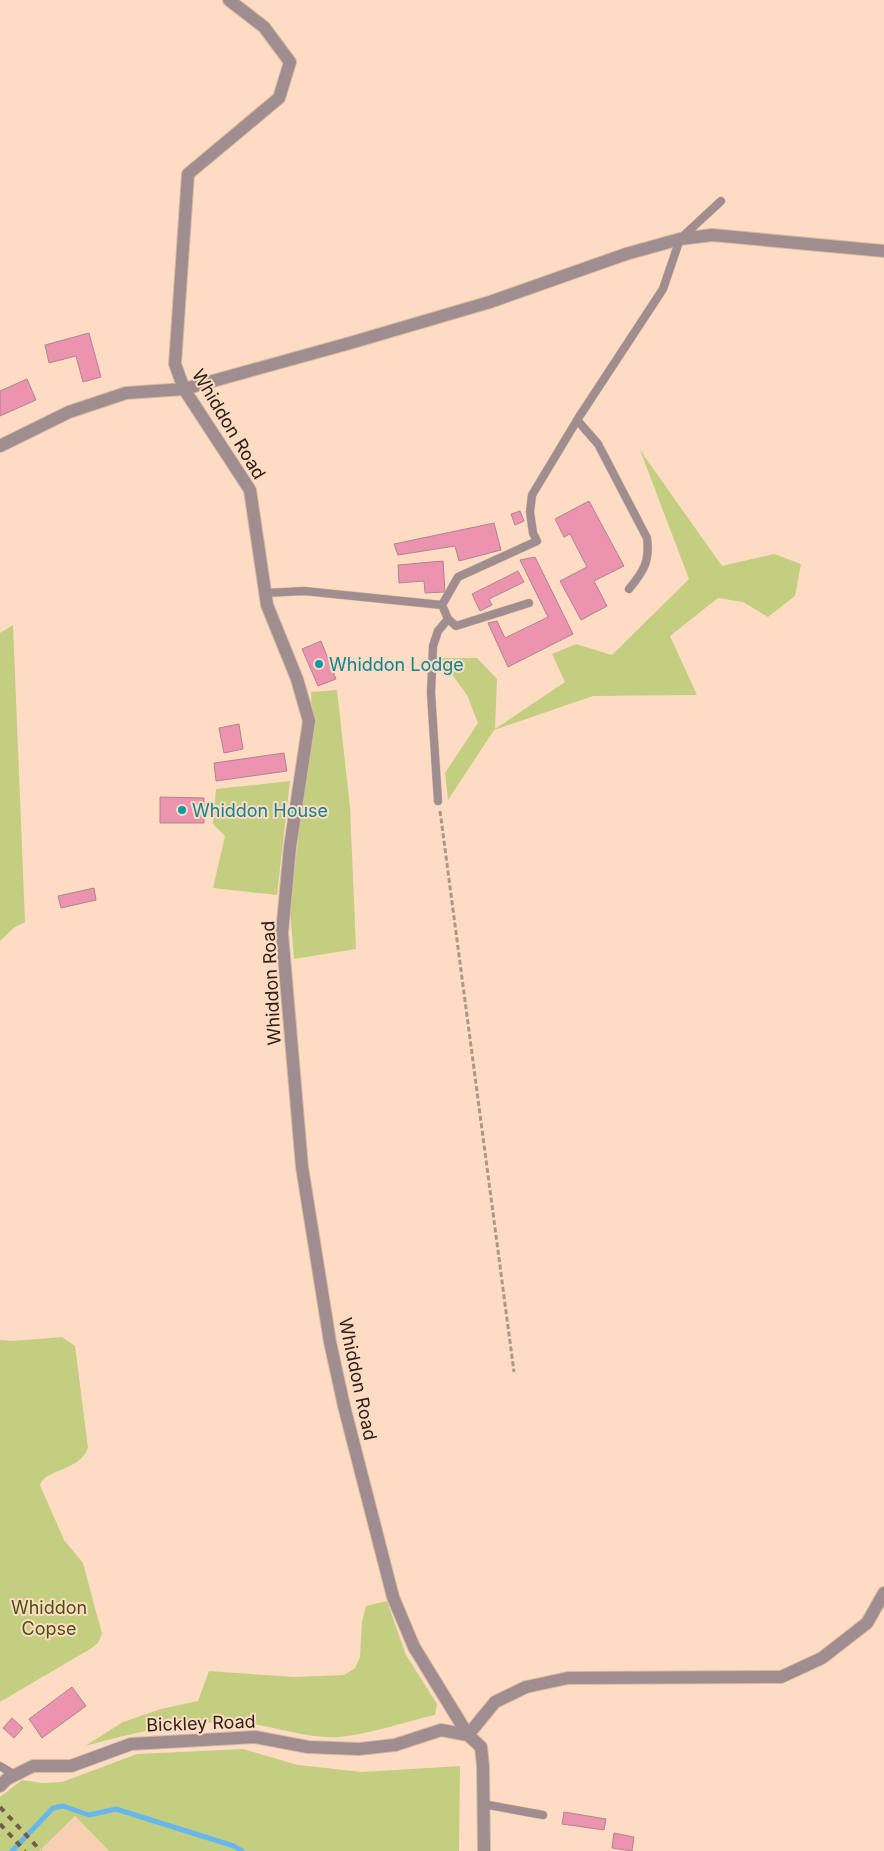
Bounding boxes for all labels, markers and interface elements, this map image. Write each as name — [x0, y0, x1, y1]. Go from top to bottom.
street label: Whiddon Road — [188, 365, 270, 483]
place label: Whiddon Lodge — [329, 654, 464, 675]
marker: Whiddon Lodge — [313, 658, 325, 670]
place label: Whiddon House — [192, 800, 328, 821]
marker: Whiddon House — [176, 804, 188, 816]
street label: Whiddon Road — [257, 920, 285, 1046]
street label: Whiddon Road — [335, 1316, 381, 1442]
park label: Whiddon Copse — [11, 1597, 87, 1639]
street label: Bickley Road — [146, 1711, 256, 1735]

